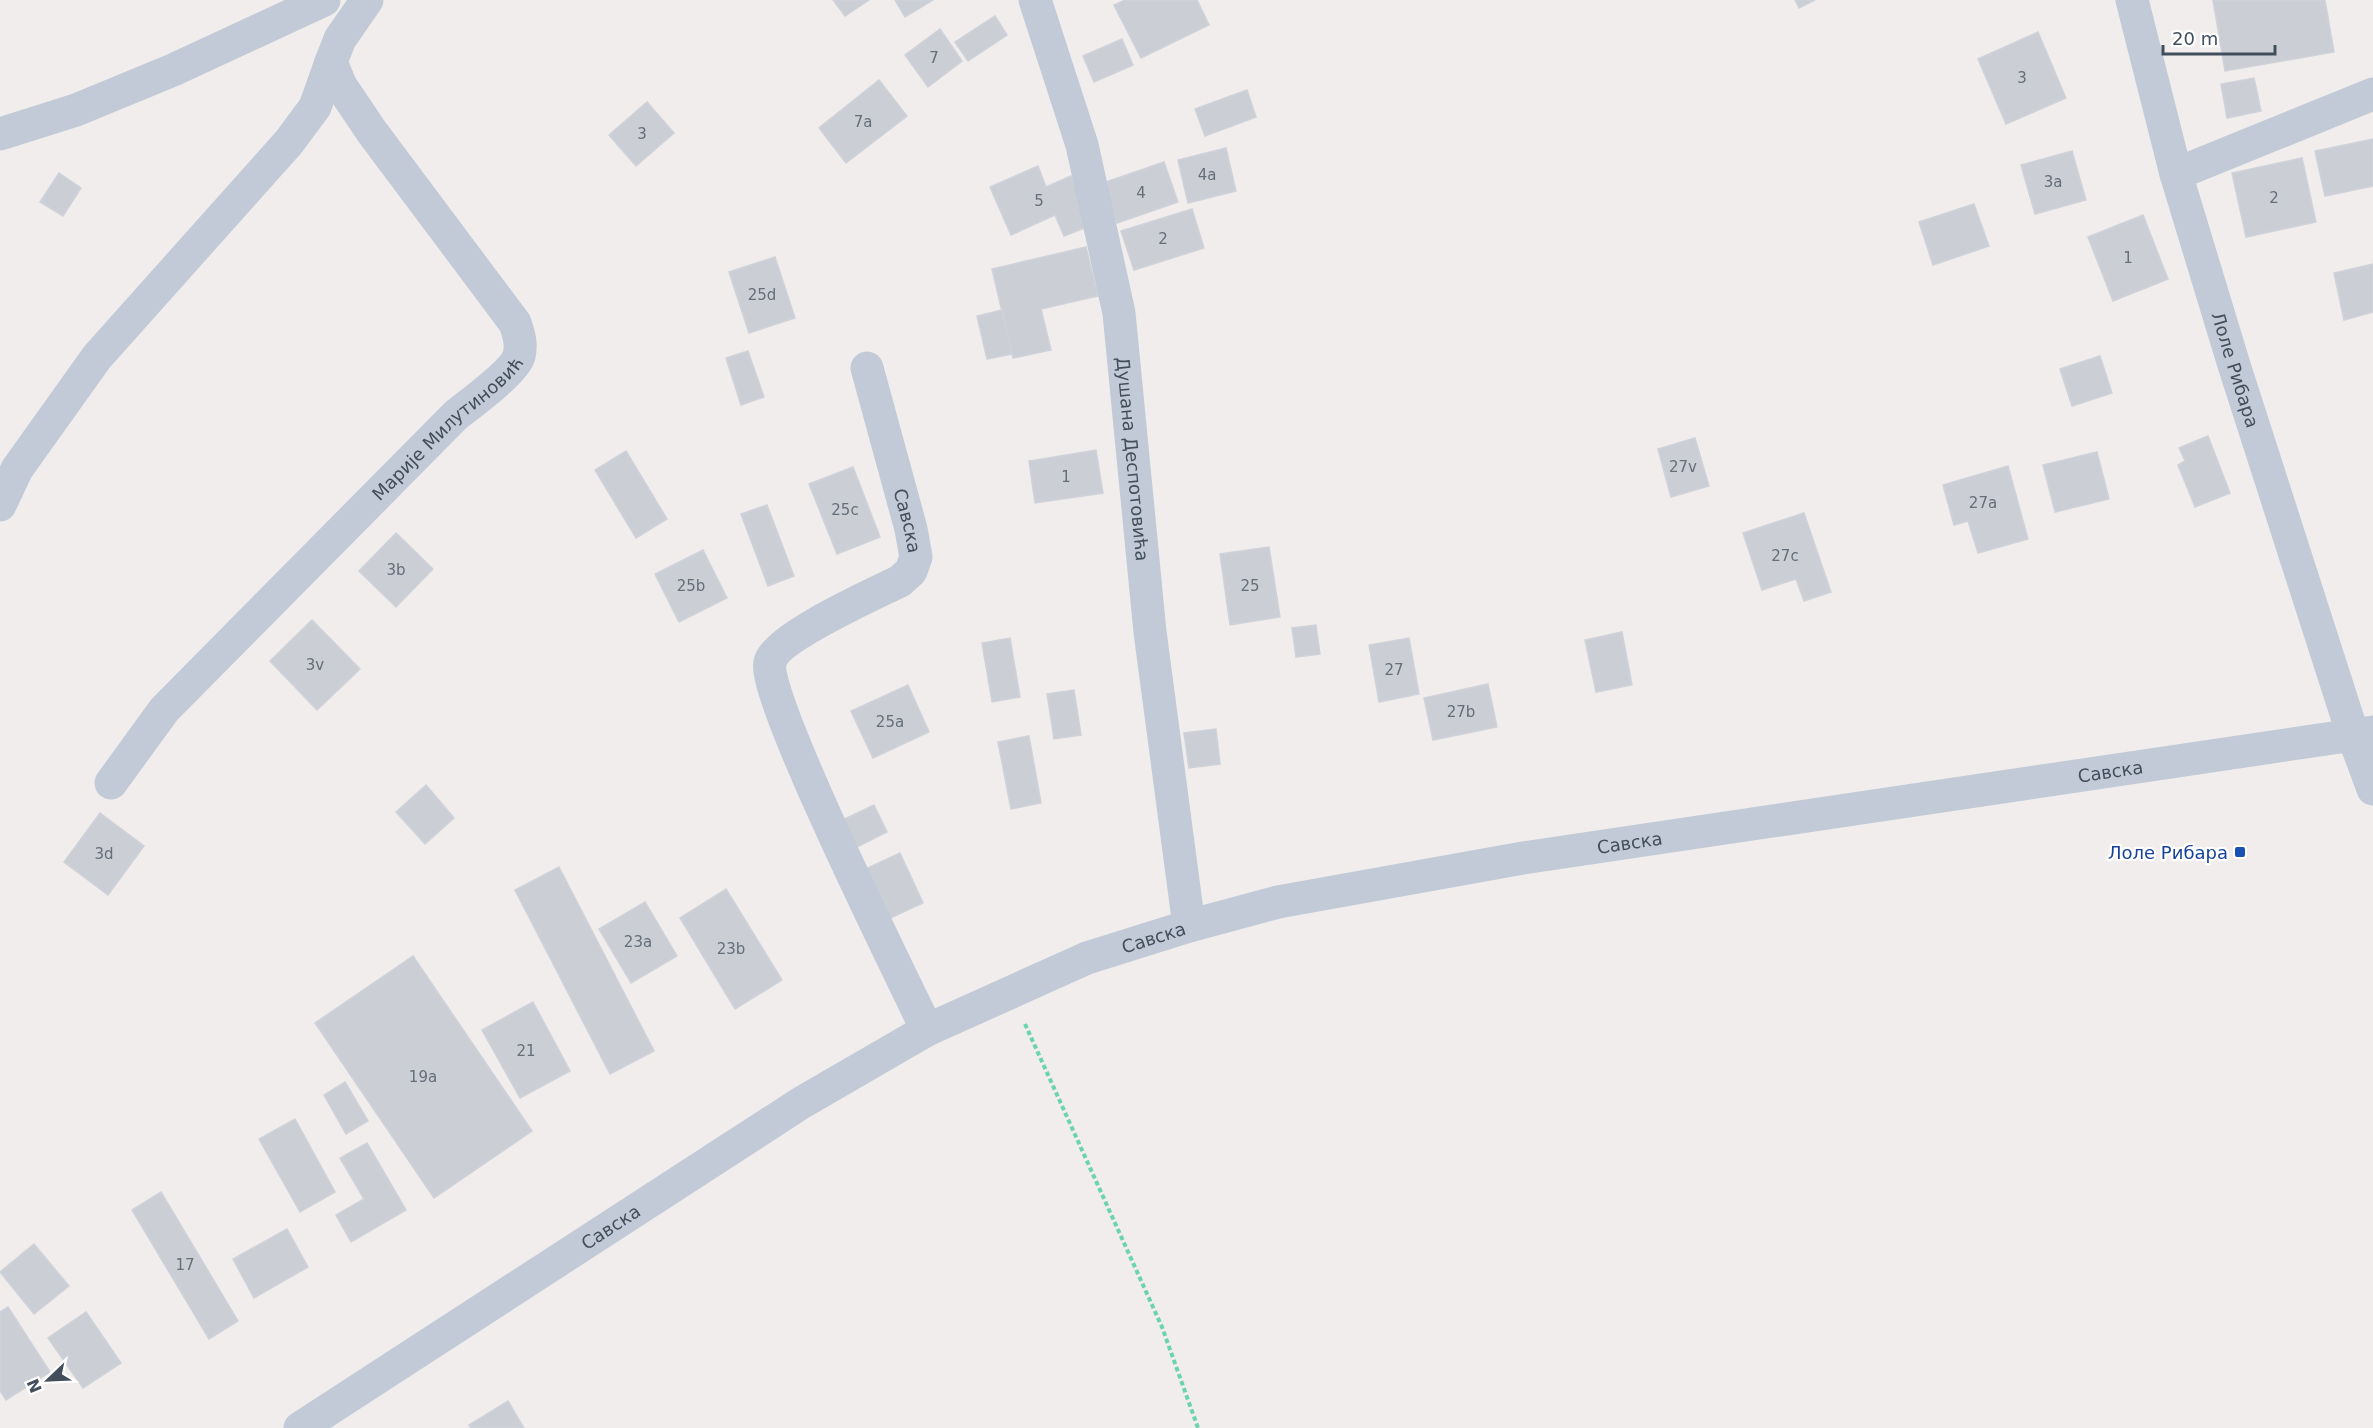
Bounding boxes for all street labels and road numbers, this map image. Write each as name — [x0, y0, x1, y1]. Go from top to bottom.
street label: Лоле Рибара — [2208, 309, 2264, 430]
street label: Марије Милутиновић — [367, 352, 527, 504]
street label: Душана Деспотовића — [1113, 356, 1154, 562]
street label: Савска — [890, 486, 926, 555]
street label: Савска — [2076, 756, 2145, 786]
street label: Савска — [1595, 827, 1664, 857]
street label: Савска — [1119, 917, 1188, 957]
street label: Савска — [577, 1200, 644, 1253]

